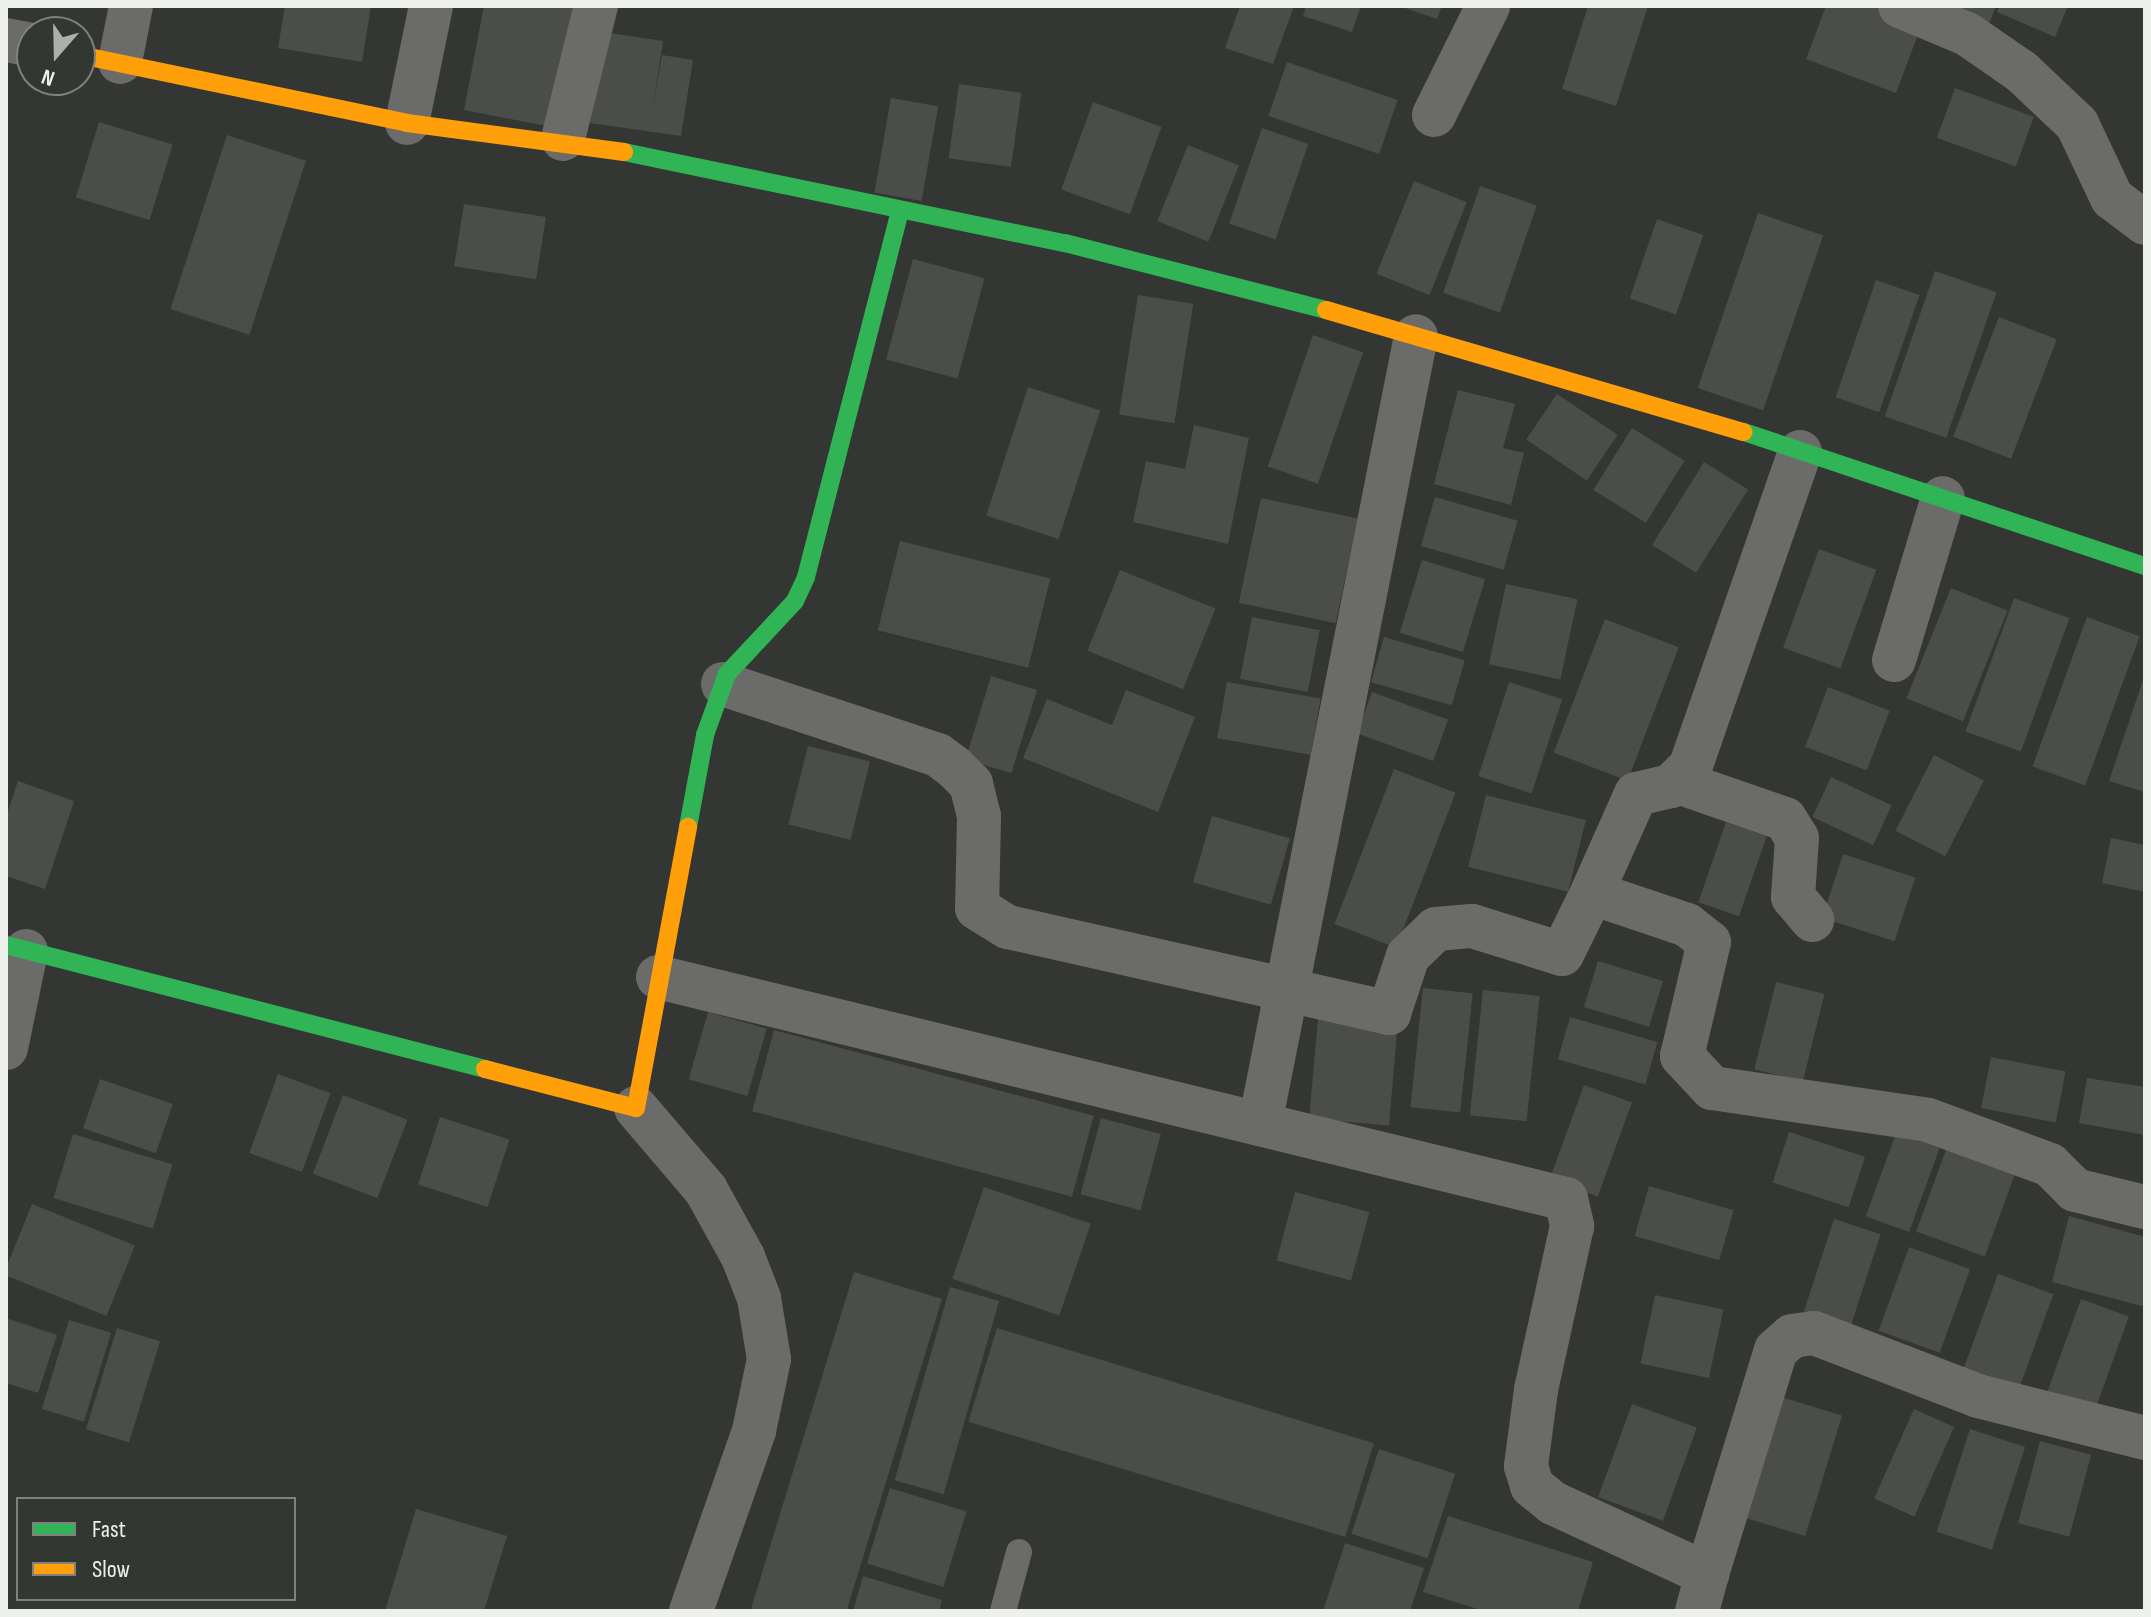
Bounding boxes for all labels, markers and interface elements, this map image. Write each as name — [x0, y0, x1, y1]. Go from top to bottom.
north arrow — [16, 16, 96, 96]
text: N — [38, 62, 58, 92]
legend — [16, 1497, 296, 1601]
text: Fast — [92, 1515, 126, 1544]
text: Slow — [92, 1555, 130, 1584]

